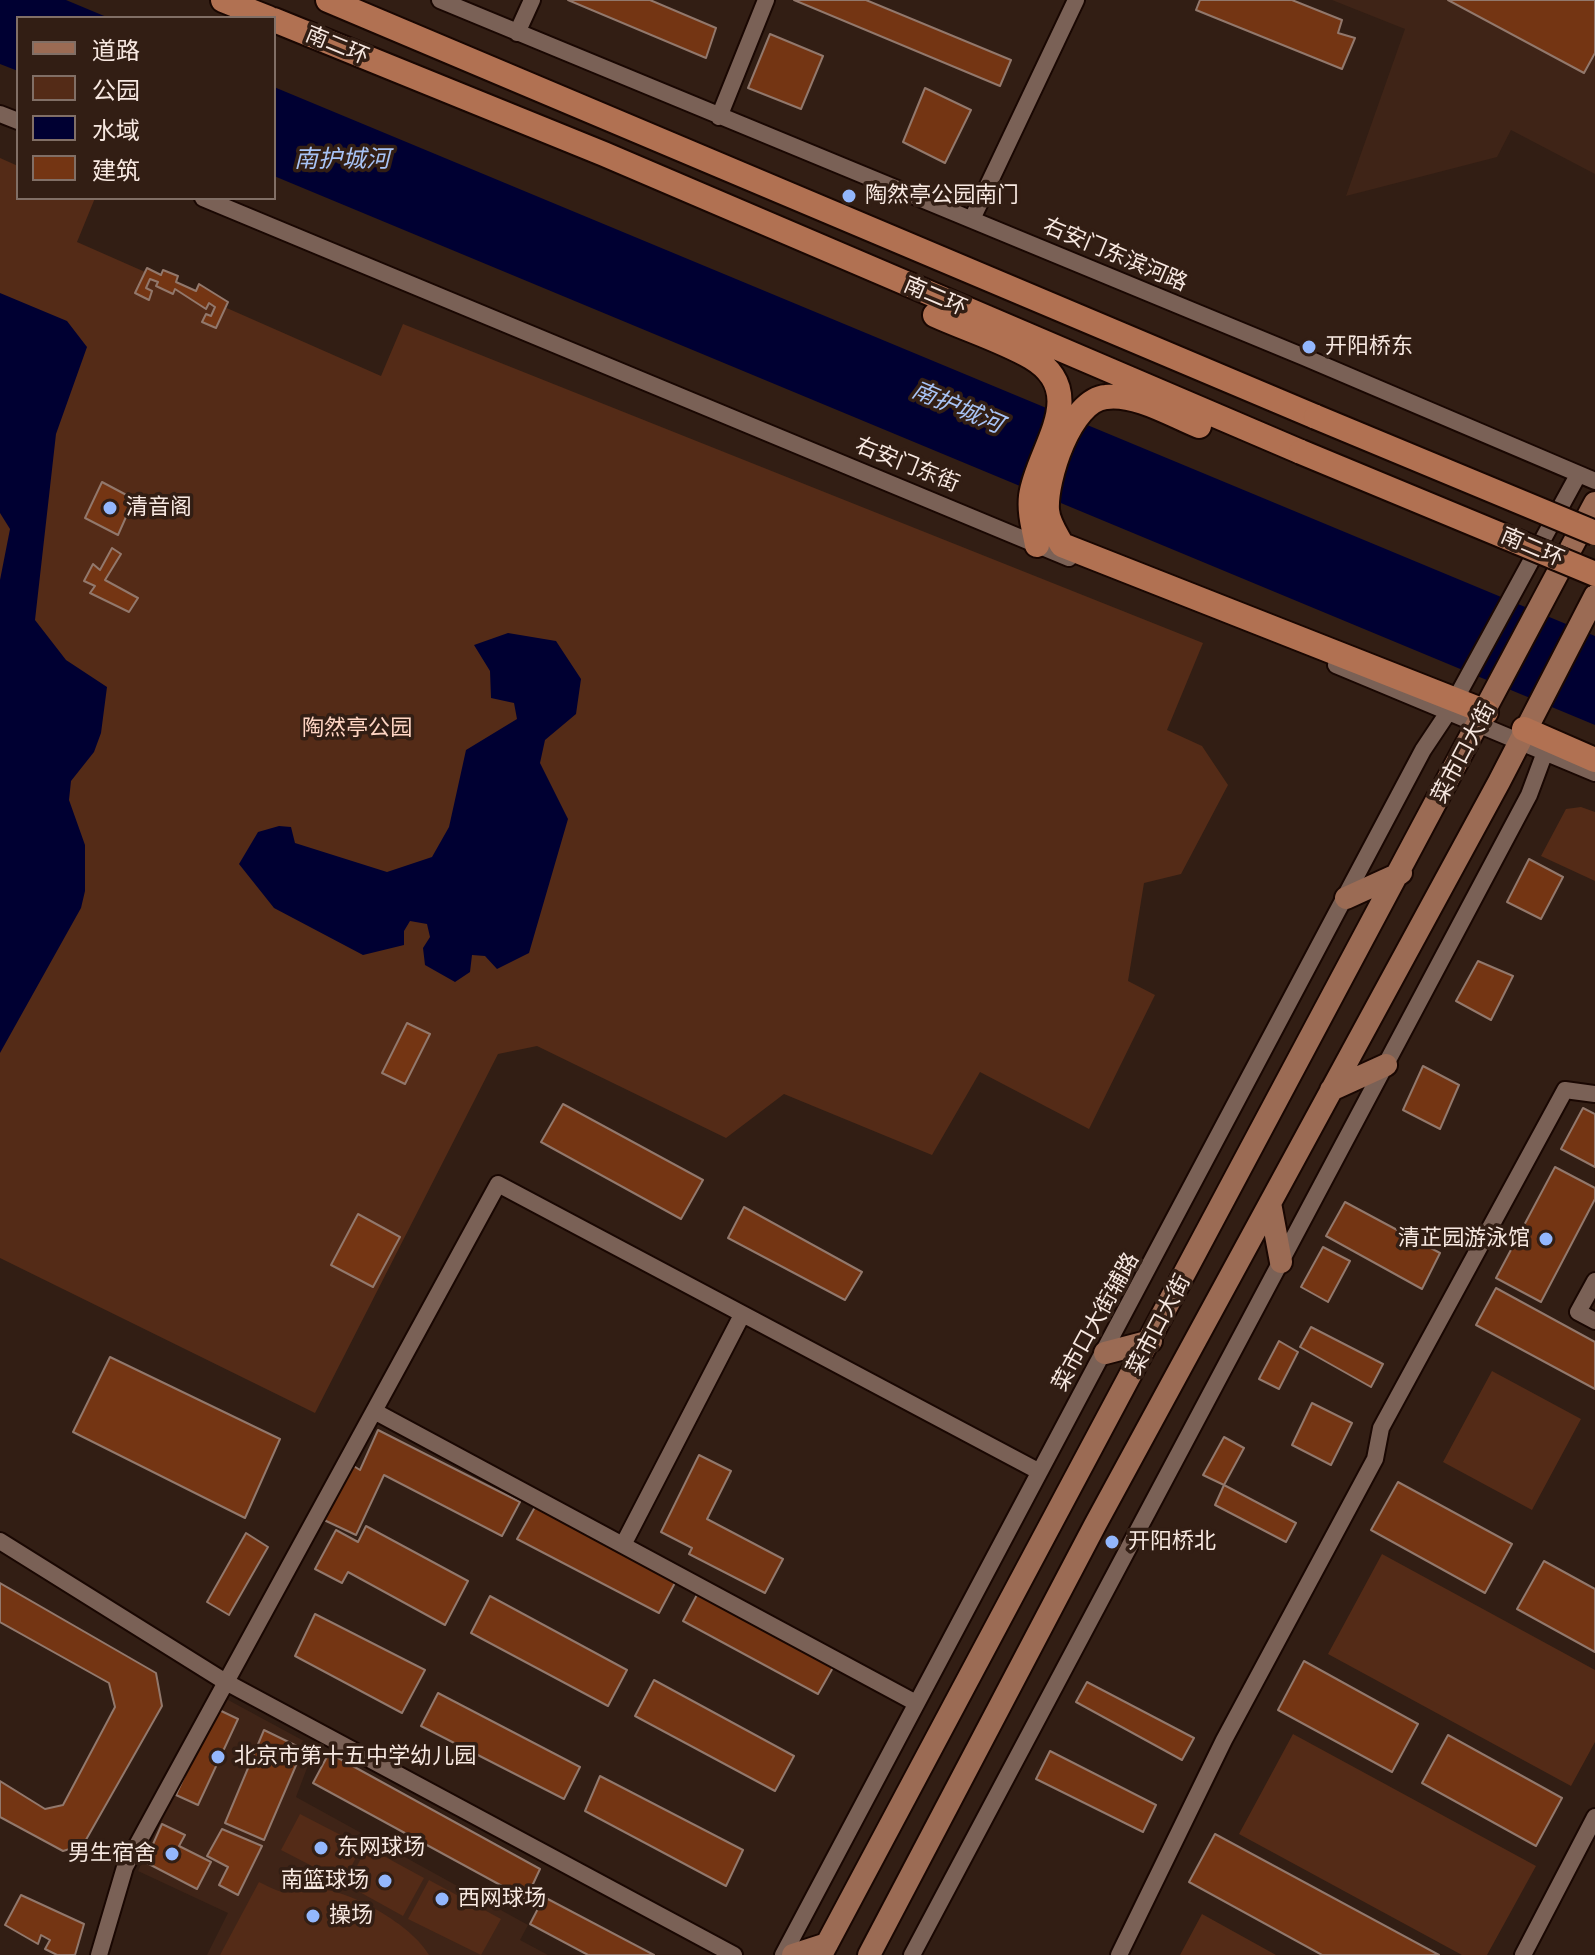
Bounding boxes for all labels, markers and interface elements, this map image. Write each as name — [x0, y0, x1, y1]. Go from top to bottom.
legend — [16, 16, 276, 200]
street label: 南二环 — [301, 21, 373, 71]
text: 道路 — [92, 33, 140, 66]
text: 公园 — [92, 73, 140, 106]
text: 水域 — [92, 113, 140, 146]
water label: 南护城河 — [294, 146, 390, 174]
text: 建筑 — [92, 153, 140, 186]
place label: 陶然亭公园南门 — [865, 183, 1019, 209]
marker: 陶然亭公园南门 — [840, 187, 858, 205]
street label: 右安门东滨河路 — [1039, 213, 1191, 297]
street label: 南二环 — [899, 272, 971, 322]
place label: 开阳桥东 — [1325, 334, 1413, 360]
marker: 开阳桥东 — [1300, 338, 1318, 356]
water label: 南护城河 — [907, 376, 1007, 440]
street label: 右安门东街 — [851, 432, 963, 498]
place label: 清音阁 — [126, 495, 192, 521]
marker: 清音阁 — [101, 499, 119, 517]
street label: 南二环 — [1496, 523, 1568, 573]
street label: 菜市口大街 — [1427, 698, 1501, 808]
park label: 陶然亭公园 — [302, 716, 412, 742]
place label: 清芷园游泳馆 — [1398, 1226, 1530, 1252]
marker: 清芷园游泳馆 — [1537, 1230, 1555, 1248]
street label: 菜市口大街辅路 — [1047, 1248, 1145, 1396]
street label: 菜市口大街 — [1122, 1270, 1196, 1380]
place label: 开阳桥北 — [1128, 1529, 1216, 1555]
marker: 开阳桥北 — [1103, 1533, 1121, 1551]
place label: 北京市第十五中学幼儿园 — [234, 1744, 476, 1770]
marker: 北京市第十五中学幼儿园 — [209, 1748, 227, 1766]
place label: 东网球场 — [337, 1835, 425, 1861]
marker: 东网球场 — [312, 1839, 330, 1857]
place label: 男生宿舍 — [68, 1841, 156, 1867]
marker: 男生宿舍 — [163, 1845, 181, 1863]
place label: 南篮球场 — [281, 1868, 369, 1894]
marker: 南篮球场 — [376, 1872, 394, 1890]
place label: 西网球场 — [458, 1886, 546, 1912]
marker: 西网球场 — [433, 1890, 451, 1908]
place label: 操场 — [329, 1903, 373, 1929]
marker: 操场 — [304, 1907, 322, 1925]

